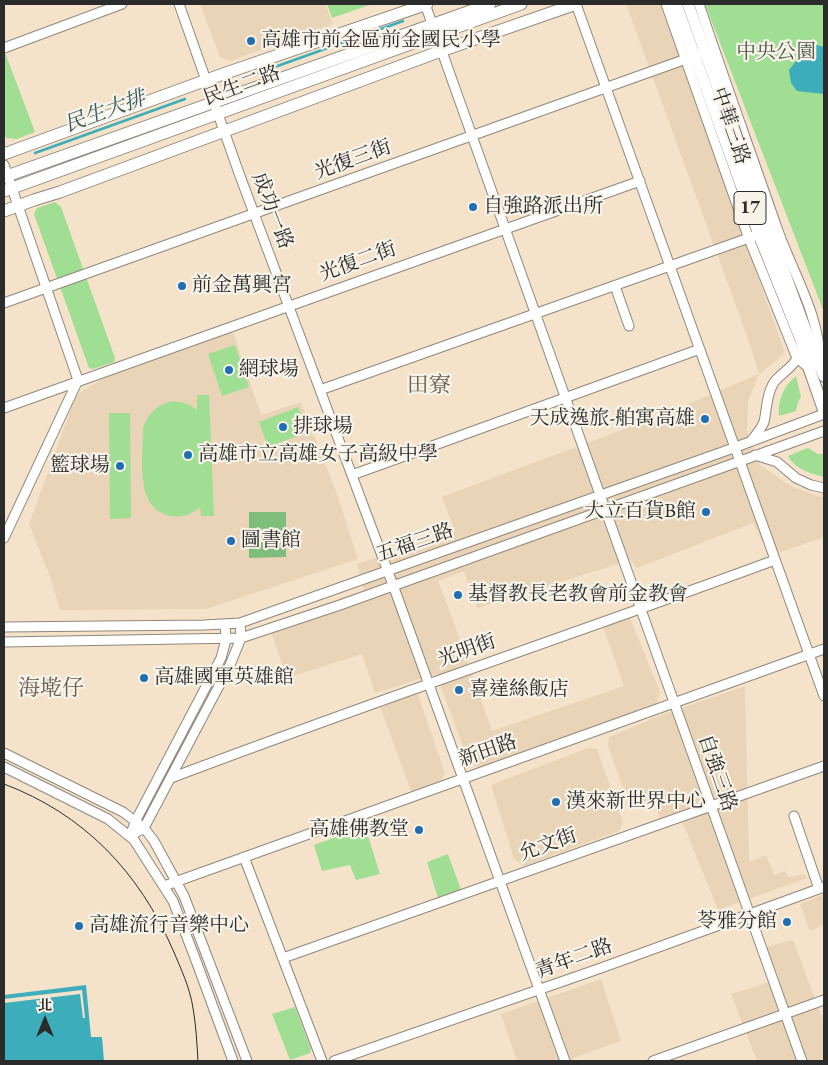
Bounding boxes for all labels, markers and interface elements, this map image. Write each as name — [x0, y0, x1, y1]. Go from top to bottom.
place label: 高雄市前金區前金國民小學 — [261, 29, 501, 53]
marker: 高雄市前金區前金國民小學 — [245, 35, 257, 47]
park label: 中央公園 — [736, 41, 816, 65]
street label: 民生二路 — [200, 61, 284, 111]
street label: 中華三路 — [706, 84, 754, 168]
water label: 民生大排 — [61, 86, 149, 138]
street label: 光復三街 — [311, 135, 395, 185]
street label: 成功一路 — [246, 169, 298, 253]
road number: 17 — [734, 192, 766, 224]
place label: 自強路派出所 — [483, 195, 603, 219]
marker: 自強路派出所 — [467, 201, 479, 213]
street label: 光復二街 — [316, 237, 400, 287]
place label: 前金萬興宮 — [192, 274, 292, 298]
marker: 前金萬興宮 — [176, 280, 188, 292]
place label: 網球場 — [239, 358, 299, 382]
marker: 網球場 — [223, 364, 235, 376]
district label: 田寮 — [407, 373, 451, 399]
place label: 天成逸旅-舶寓高雄 — [530, 407, 695, 431]
marker: 天成逸旅-舶寓高雄 — [699, 413, 711, 425]
place label: 排球場 — [293, 415, 353, 439]
marker: 排球場 — [277, 421, 289, 433]
place label: 高雄市立高雄女子高級中學 — [198, 443, 438, 467]
marker: 高雄市立高雄女子高級中學 — [182, 449, 194, 461]
place label: 籃球場 — [50, 454, 110, 478]
marker: 籃球場 — [114, 460, 126, 472]
place label: 大立百貨B館 — [584, 500, 696, 524]
marker: 大立百貨B館 — [700, 506, 712, 518]
street label: 五福三路 — [373, 519, 457, 567]
place label: 圖書館 — [241, 529, 301, 553]
marker: 圖書館 — [225, 535, 237, 547]
place label: 基督教長老教會前金教會 — [468, 583, 688, 607]
marker: 基督教長老教會前金教會 — [452, 589, 464, 601]
street label: 光明街 — [435, 629, 499, 673]
place label: 高雄國軍英雄館 — [154, 666, 294, 690]
marker: 高雄國軍英雄館 — [138, 672, 150, 684]
district label: 海墘仔 — [18, 676, 84, 702]
place label: 喜達絲飯店 — [469, 678, 569, 702]
marker: 喜達絲飯店 — [453, 684, 465, 696]
street label: 新田路 — [456, 730, 520, 772]
street label: 自強三路 — [693, 731, 741, 815]
place label: 漢來新世界中心 — [566, 790, 706, 814]
marker: 漢來新世界中心 — [550, 796, 562, 808]
place label: 高雄佛教堂 — [309, 818, 409, 842]
street label: 允文街 — [516, 823, 580, 867]
marker: 高雄佛教堂 — [413, 824, 425, 836]
place label: 苓雅分館 — [697, 910, 777, 934]
place label: 高雄流行音樂中心 — [89, 914, 249, 938]
marker: 苓雅分館 — [781, 916, 793, 928]
marker: 高雄流行音樂中心 — [73, 920, 85, 932]
street label: 青年二路 — [532, 934, 616, 984]
north arrow — [20, 995, 70, 1045]
text: 北 — [38, 996, 52, 1014]

